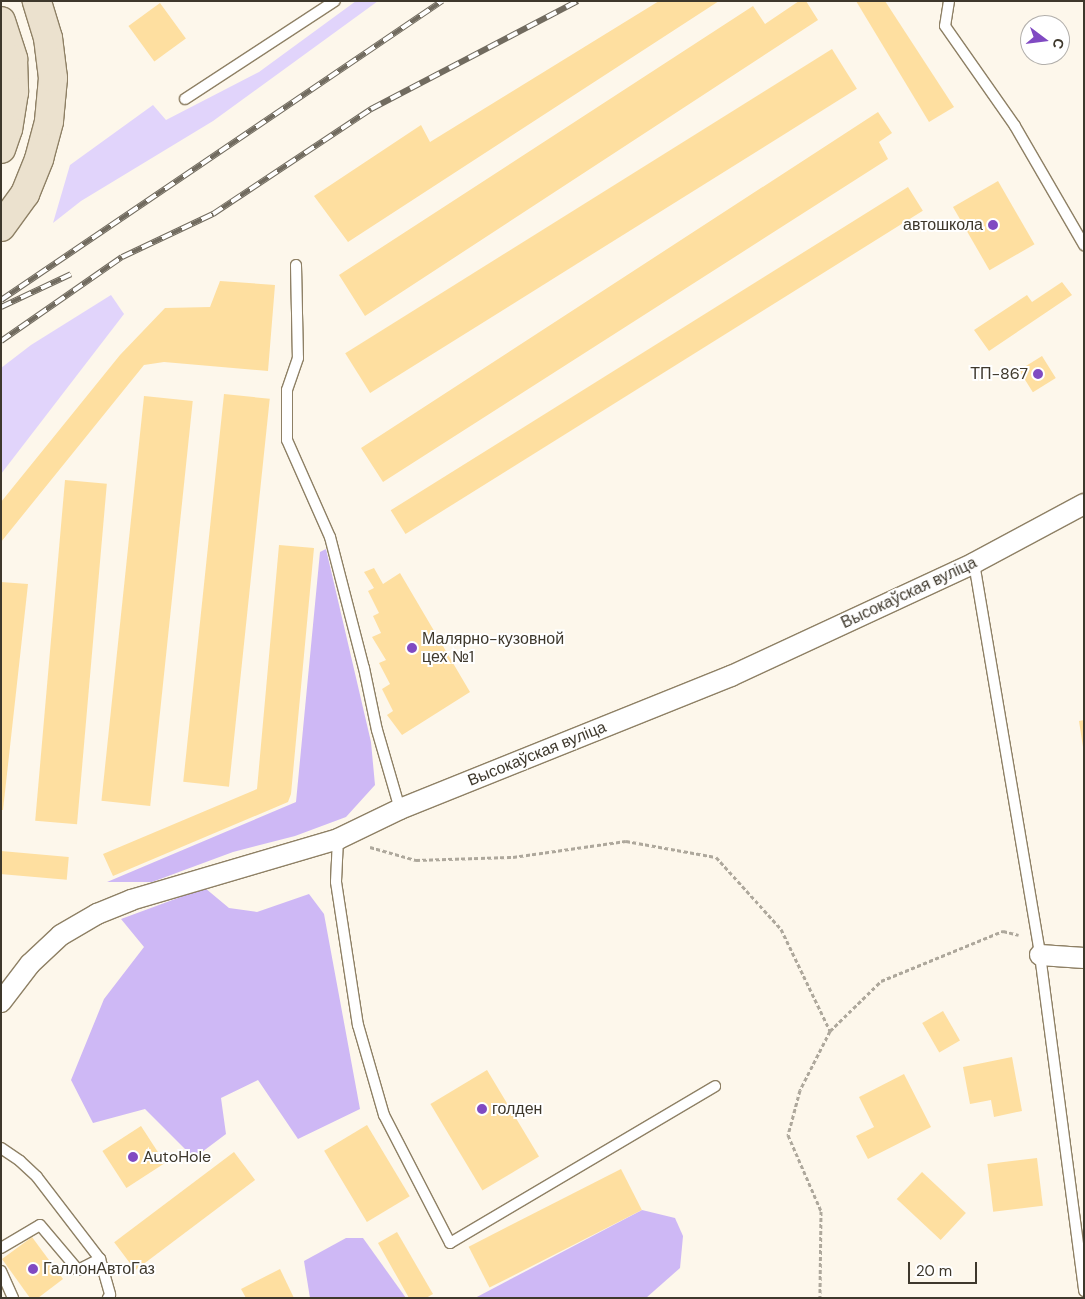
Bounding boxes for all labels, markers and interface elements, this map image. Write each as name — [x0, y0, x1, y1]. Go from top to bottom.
north arrow — [1020, 15, 1070, 65]
text: С — [1049, 36, 1069, 51]
place label: автошкола — [903, 215, 983, 235]
marker: автошкола — [987, 219, 999, 231]
place label: ТП-867 — [970, 364, 1028, 384]
marker: ТП-867 — [1032, 368, 1044, 380]
street label: Высокаўская вуліца — [838, 553, 980, 633]
place label: Малярно-кузовной цех №1 — [422, 629, 564, 667]
marker: Малярно-кузовной цех №1 — [406, 642, 418, 654]
street label: Высокаўская вуліца — [465, 717, 609, 791]
place label: голден — [492, 1099, 542, 1119]
marker: голден — [476, 1103, 488, 1115]
place label: AutoHole — [143, 1147, 211, 1167]
marker: AutoHole — [127, 1151, 139, 1163]
scale bar — [910, 1252, 979, 1284]
place label: ГаллонАвтоГаз — [43, 1259, 155, 1279]
text: 20 m — [916, 1261, 952, 1281]
marker: ГаллонАвтоГаз — [27, 1263, 39, 1275]

